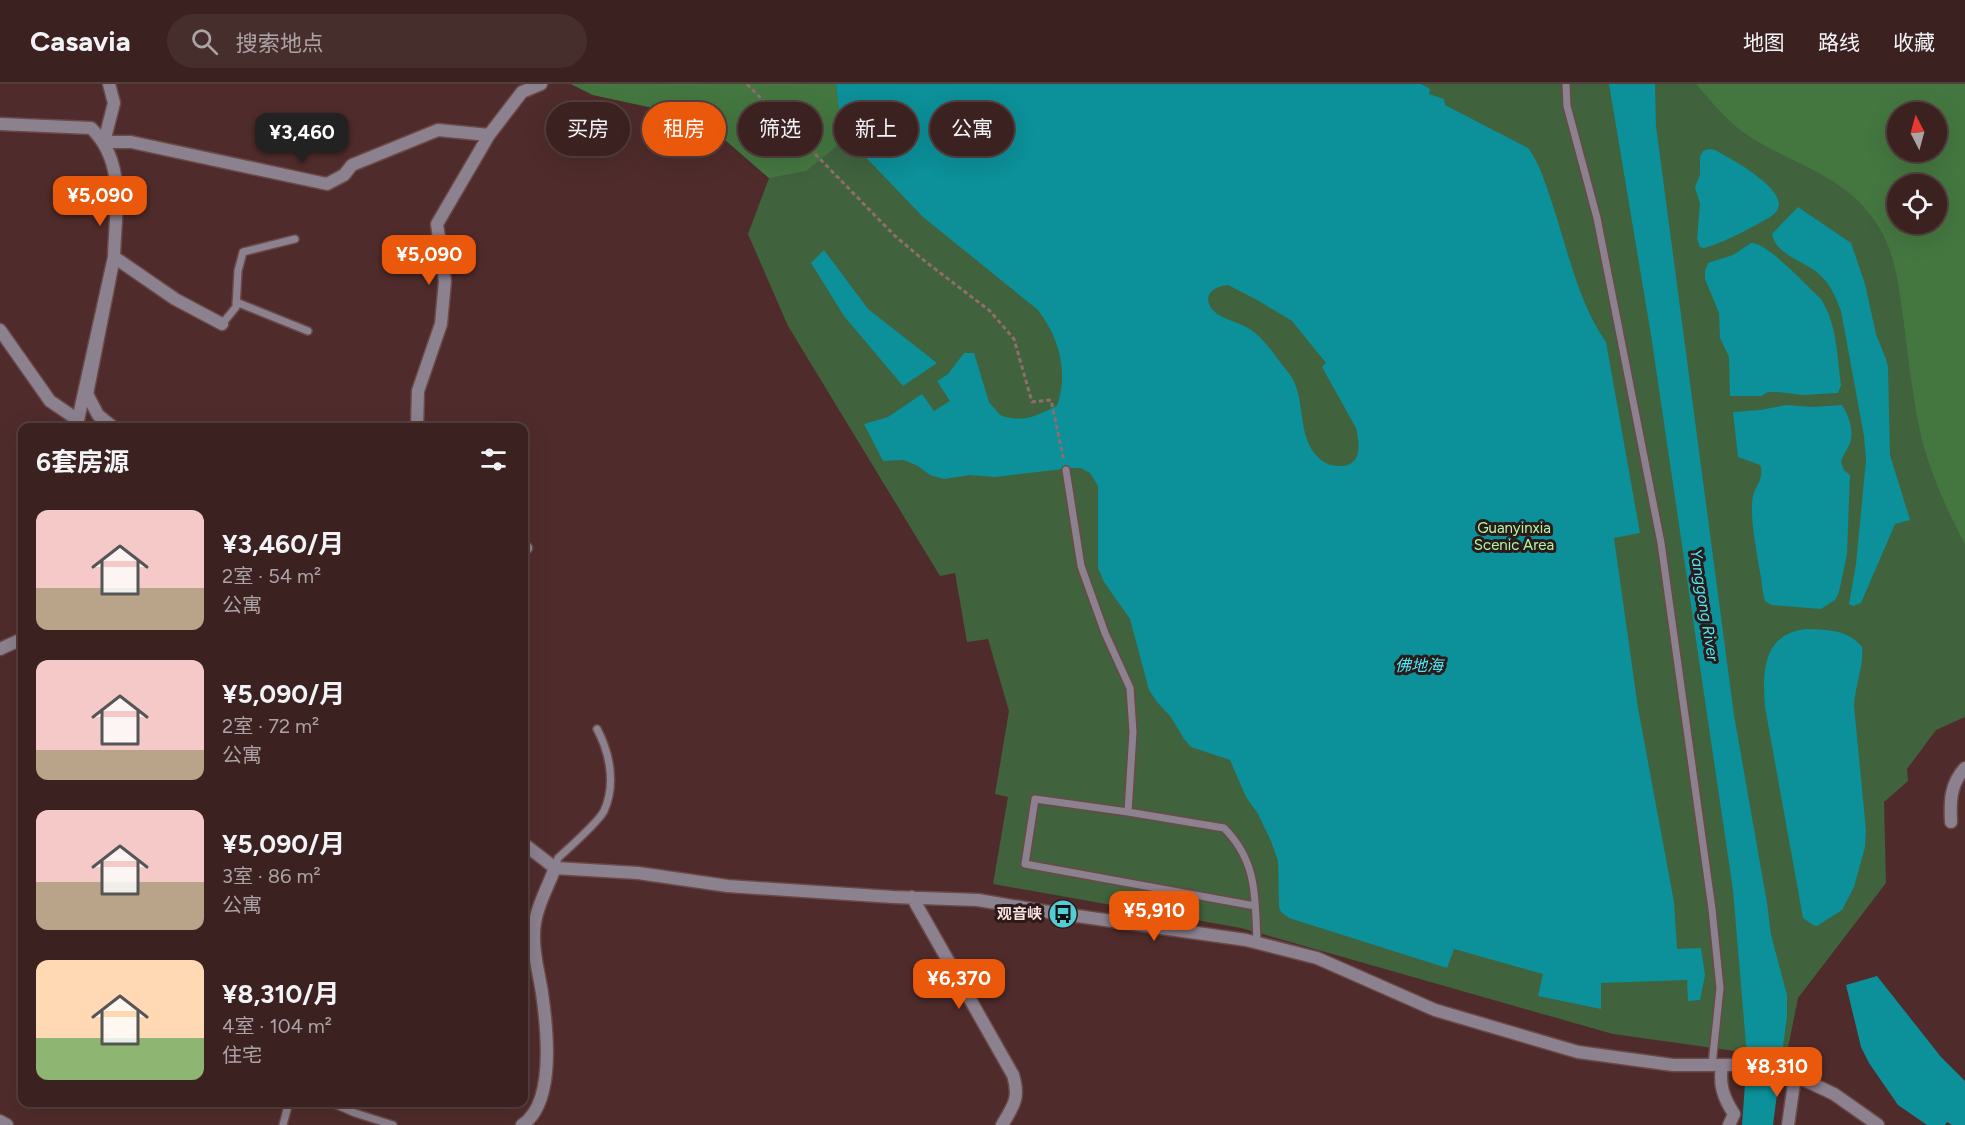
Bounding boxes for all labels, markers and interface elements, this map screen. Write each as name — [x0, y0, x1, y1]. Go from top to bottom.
search box — [167, 14, 587, 68]
text: Casavia — [30, 24, 131, 58]
icon: search — [188, 25, 221, 58]
text: 搜索地点 — [236, 30, 324, 57]
text: 地图 — [1743, 30, 1785, 55]
text: 路线 — [1818, 30, 1860, 55]
text: 收藏 — [1893, 30, 1935, 55]
chip: 买房 — [546, 102, 630, 156]
chip: 租房 — [642, 102, 726, 156]
chip: 筛选 — [738, 102, 822, 156]
chip: 新上 — [834, 102, 918, 156]
chip: 公寓 — [930, 102, 1014, 156]
north arrow — [1887, 102, 1947, 162]
map controls — [1887, 102, 1947, 234]
pin: ¥3,460 — [253, 113, 351, 164]
text: ¥3,460 — [269, 120, 335, 144]
button: locate — [1887, 174, 1947, 234]
pin: ¥5,090 — [51, 176, 149, 227]
text: ¥5,090 — [67, 183, 133, 207]
pin: ¥5,090 — [380, 235, 478, 286]
text: ¥5,090 — [396, 242, 462, 266]
icon: filters — [477, 443, 510, 476]
text: 6套房源 — [36, 446, 129, 478]
park label: Guanyinxia Scenic Area — [1474, 519, 1554, 554]
text: ¥3,460/月 — [222, 528, 344, 560]
icon: home — [84, 534, 156, 606]
water label: Yanggong River — [1686, 548, 1723, 663]
text: 2室 · 54 m² — [222, 564, 321, 588]
text: 公寓 — [222, 593, 262, 617]
water label: 佛地海 — [1395, 656, 1445, 675]
text: ¥5,090/月 — [222, 678, 345, 710]
icon: home — [84, 684, 156, 756]
text: 2室 · 72 m² — [222, 714, 319, 738]
text: 公寓 — [222, 743, 262, 767]
text: ¥5,090/月 — [222, 828, 345, 860]
icon: home — [84, 834, 156, 906]
text: 3室 · 86 m² — [222, 864, 321, 888]
pin: ¥5,910 — [1105, 891, 1203, 942]
text: 公寓 — [222, 893, 262, 917]
bus stop icon: 观音峡 — [1047, 898, 1079, 930]
text: ¥5,910 — [1123, 898, 1185, 922]
place label: 观音峡 — [997, 905, 1042, 923]
pin: ¥6,370 — [910, 959, 1008, 1010]
text: ¥6,370 — [927, 966, 991, 990]
text: ¥8,310/月 — [222, 978, 340, 1010]
icon: home — [84, 984, 156, 1056]
text: 4室 · 104 m² — [222, 1014, 332, 1038]
text: 住宅 — [222, 1043, 262, 1067]
pin: ¥8,310 — [1728, 1047, 1826, 1098]
text: ¥8,310 — [1746, 1054, 1808, 1078]

